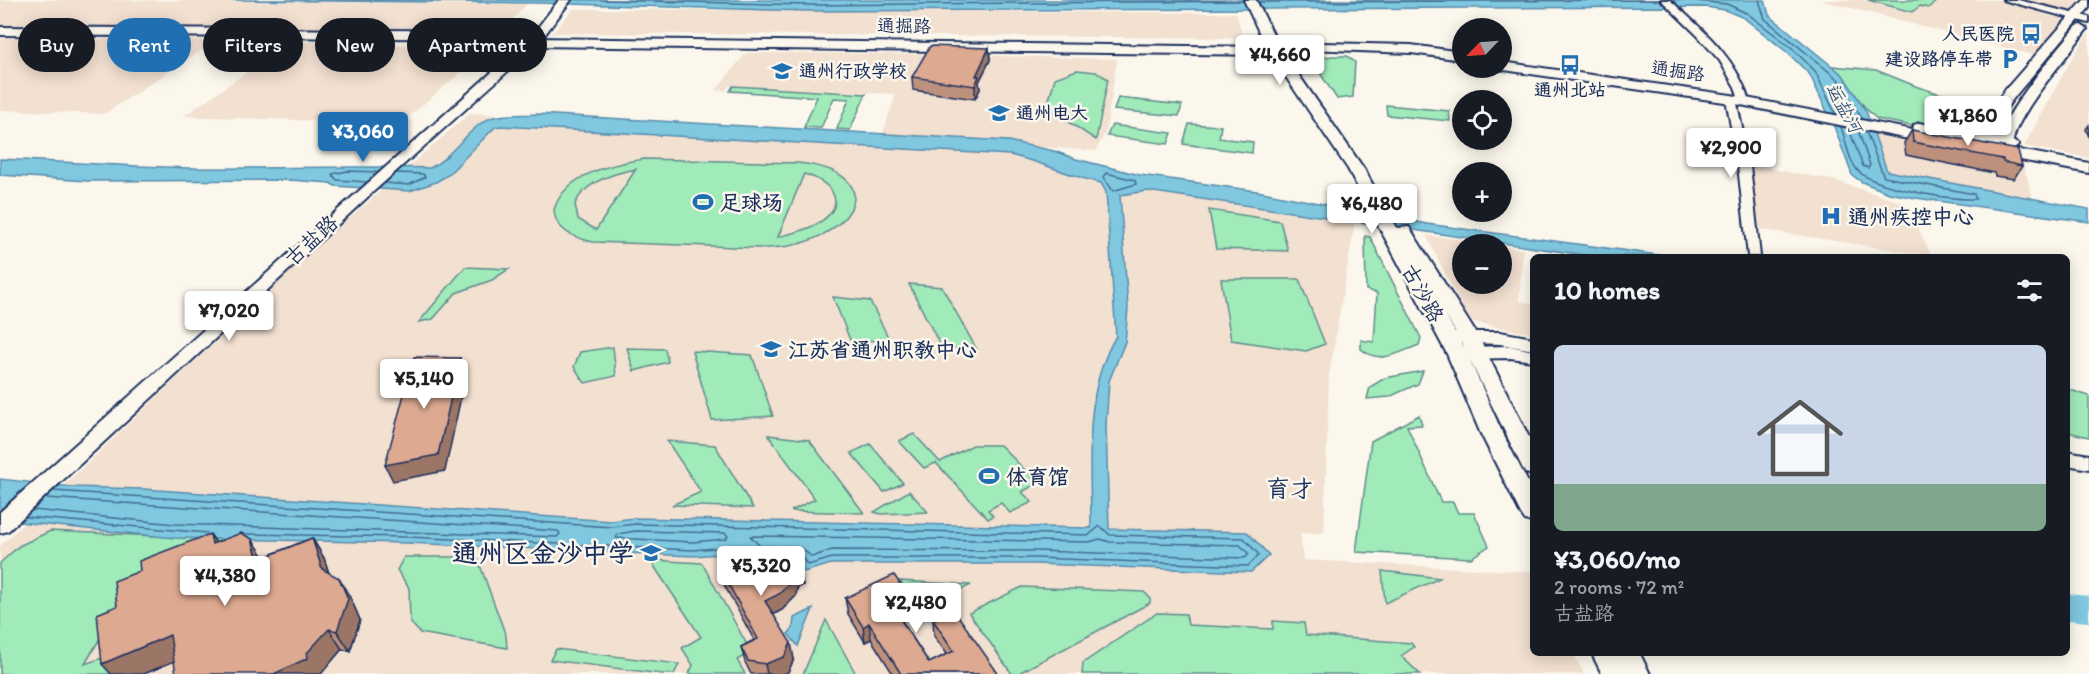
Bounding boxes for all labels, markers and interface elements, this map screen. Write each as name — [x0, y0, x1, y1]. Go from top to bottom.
street label: 通掘路 — [877, 15, 931, 37]
chip: Buy — [18, 18, 95, 72]
chip: Rent — [107, 18, 191, 72]
chip: Filters — [203, 18, 303, 72]
chip: New — [315, 18, 395, 72]
chip: Apartment — [407, 18, 547, 72]
north arrow — [1452, 18, 1512, 78]
map controls — [1452, 18, 1512, 294]
bus stop icon: 人民医院 — [2019, 22, 2043, 46]
place label: 人民医院 — [1942, 23, 2014, 45]
pin: ¥4,660 — [1231, 35, 1329, 86]
text: ¥4,660 — [1249, 42, 1311, 66]
parking icon: 建设路停车带 — [1998, 47, 2022, 71]
place label: 建设路停车带 — [1885, 48, 1993, 70]
bus stop icon: 通州北站 — [1558, 53, 1582, 77]
street label: 通掘路 — [1650, 56, 1706, 86]
school or university icon: 通州行政学校 — [770, 59, 794, 83]
place label: 通州行政学校 — [799, 60, 907, 82]
place label: 通州北站 — [1534, 79, 1606, 101]
water label: 运盐河 — [1821, 79, 1868, 140]
button: locate — [1452, 90, 1512, 150]
pin: ¥1,860 — [1919, 96, 2017, 147]
school or university icon: 通州电大 — [987, 101, 1011, 125]
place label: 通州电大 — [1016, 102, 1088, 124]
text: ¥1,860 — [1938, 103, 1998, 127]
pin: ¥3,060 — [314, 112, 412, 163]
text: ¥3,060 — [332, 119, 394, 143]
pin: ¥2,900 — [1682, 128, 1780, 179]
text: ¥2,900 — [1700, 135, 1762, 159]
button: + — [1452, 162, 1512, 222]
pin: ¥6,480 — [1323, 184, 1421, 235]
sports icon: 足球场 — [691, 190, 715, 214]
place label: 足球场 — [720, 190, 783, 215]
text: ¥6,480 — [1341, 191, 1403, 215]
hospital icon: 通州疾控中心 — [1819, 204, 1843, 228]
place label: 通州疾控中心 — [1848, 204, 1974, 229]
street label: 古盐路 — [279, 210, 343, 270]
button: − — [1452, 234, 1512, 294]
street label: 古沙路 — [1397, 259, 1449, 327]
text: 10 homes — [1554, 274, 1660, 306]
icon: filters — [2013, 274, 2046, 307]
pin: ¥7,020 — [180, 291, 278, 342]
text: ¥7,020 — [198, 298, 260, 322]
school or university icon: 江苏省通州职教中心 — [759, 337, 783, 361]
place label: 江苏省通州职教中心 — [788, 337, 977, 362]
pin: ¥5,140 — [375, 359, 473, 410]
text: ¥5,140 — [394, 366, 454, 390]
icon: home — [1746, 384, 1854, 492]
sports icon: 体育馆 — [977, 464, 1001, 488]
place label: 体育馆 — [1006, 464, 1069, 489]
district label: 育才 — [1266, 474, 1314, 503]
place label: 通州区金沙中学 — [452, 537, 634, 569]
school or university icon: 通州区金沙中学 — [639, 541, 663, 565]
text: ¥3,060/mo — [1554, 543, 1681, 575]
pin: ¥5,320 — [712, 546, 810, 597]
text: ¥5,320 — [731, 553, 791, 577]
pin: ¥4,380 — [176, 556, 274, 607]
text: ¥4,380 — [194, 563, 256, 587]
text: 2 rooms · 72 m² — [1554, 575, 1684, 599]
pin: ¥2,480 — [867, 583, 965, 634]
text: ¥2,480 — [885, 590, 947, 614]
text: 古盐路 — [1554, 601, 1614, 625]

